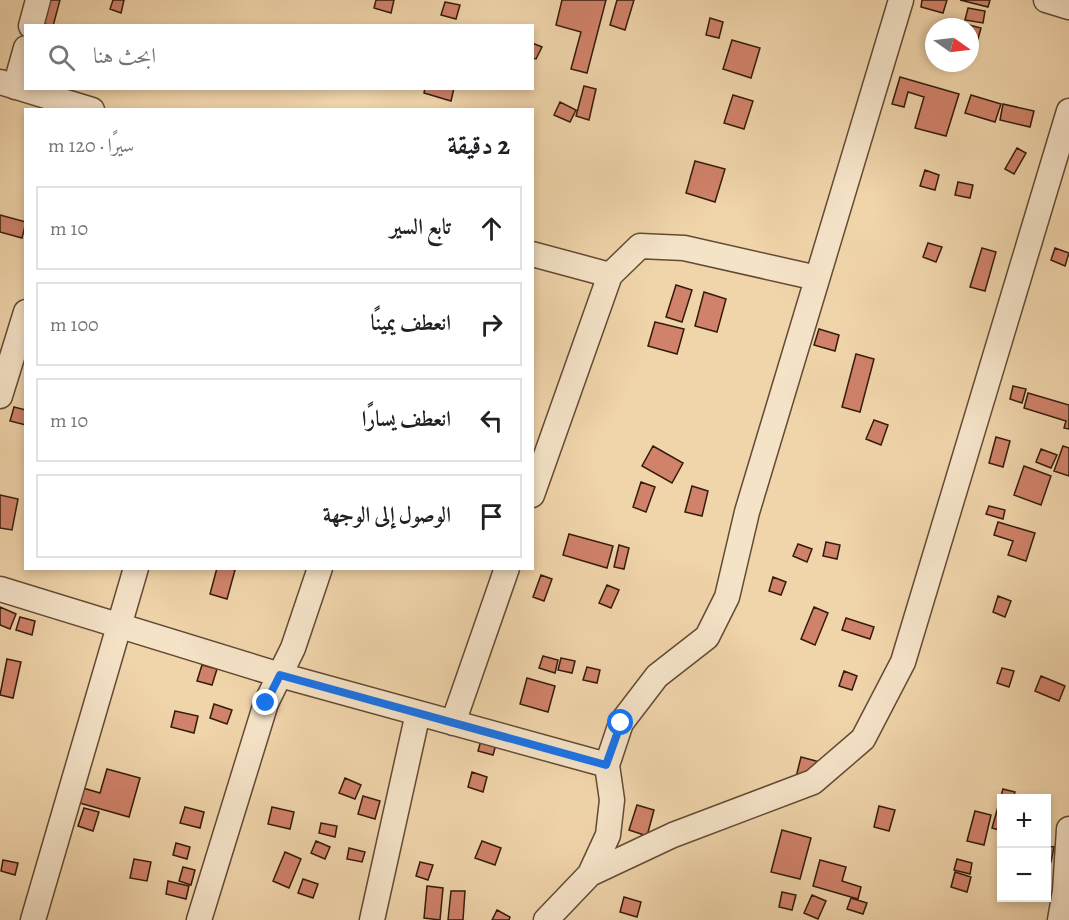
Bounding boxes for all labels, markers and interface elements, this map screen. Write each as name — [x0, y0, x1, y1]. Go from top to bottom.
north arrow — [925, 18, 979, 72]
search box — [24, 24, 534, 90]
icon: search — [45, 41, 78, 74]
text: ابحث هنا — [93, 41, 156, 71]
text: 2 دقيقة — [448, 128, 510, 163]
text: سيرًا · 120 m — [48, 132, 134, 159]
text: تابع السير — [390, 212, 451, 242]
icon: ahead — [475, 212, 508, 245]
text: 10 m — [50, 215, 88, 242]
text: انعطف يمينًا — [371, 308, 451, 338]
icon: right — [475, 308, 508, 341]
text: 100 m — [50, 311, 99, 338]
text: انعطف يسارًا — [362, 404, 451, 434]
icon: left — [475, 404, 508, 437]
text: 10 m — [50, 407, 88, 434]
text: الوصول إلى الوجهة — [323, 500, 451, 530]
icon: arrive — [475, 500, 508, 533]
route end — [252, 689, 278, 715]
route start — [607, 709, 633, 735]
map controls — [997, 794, 1051, 902]
button: + — [997, 794, 1051, 848]
button: − — [997, 848, 1051, 902]

